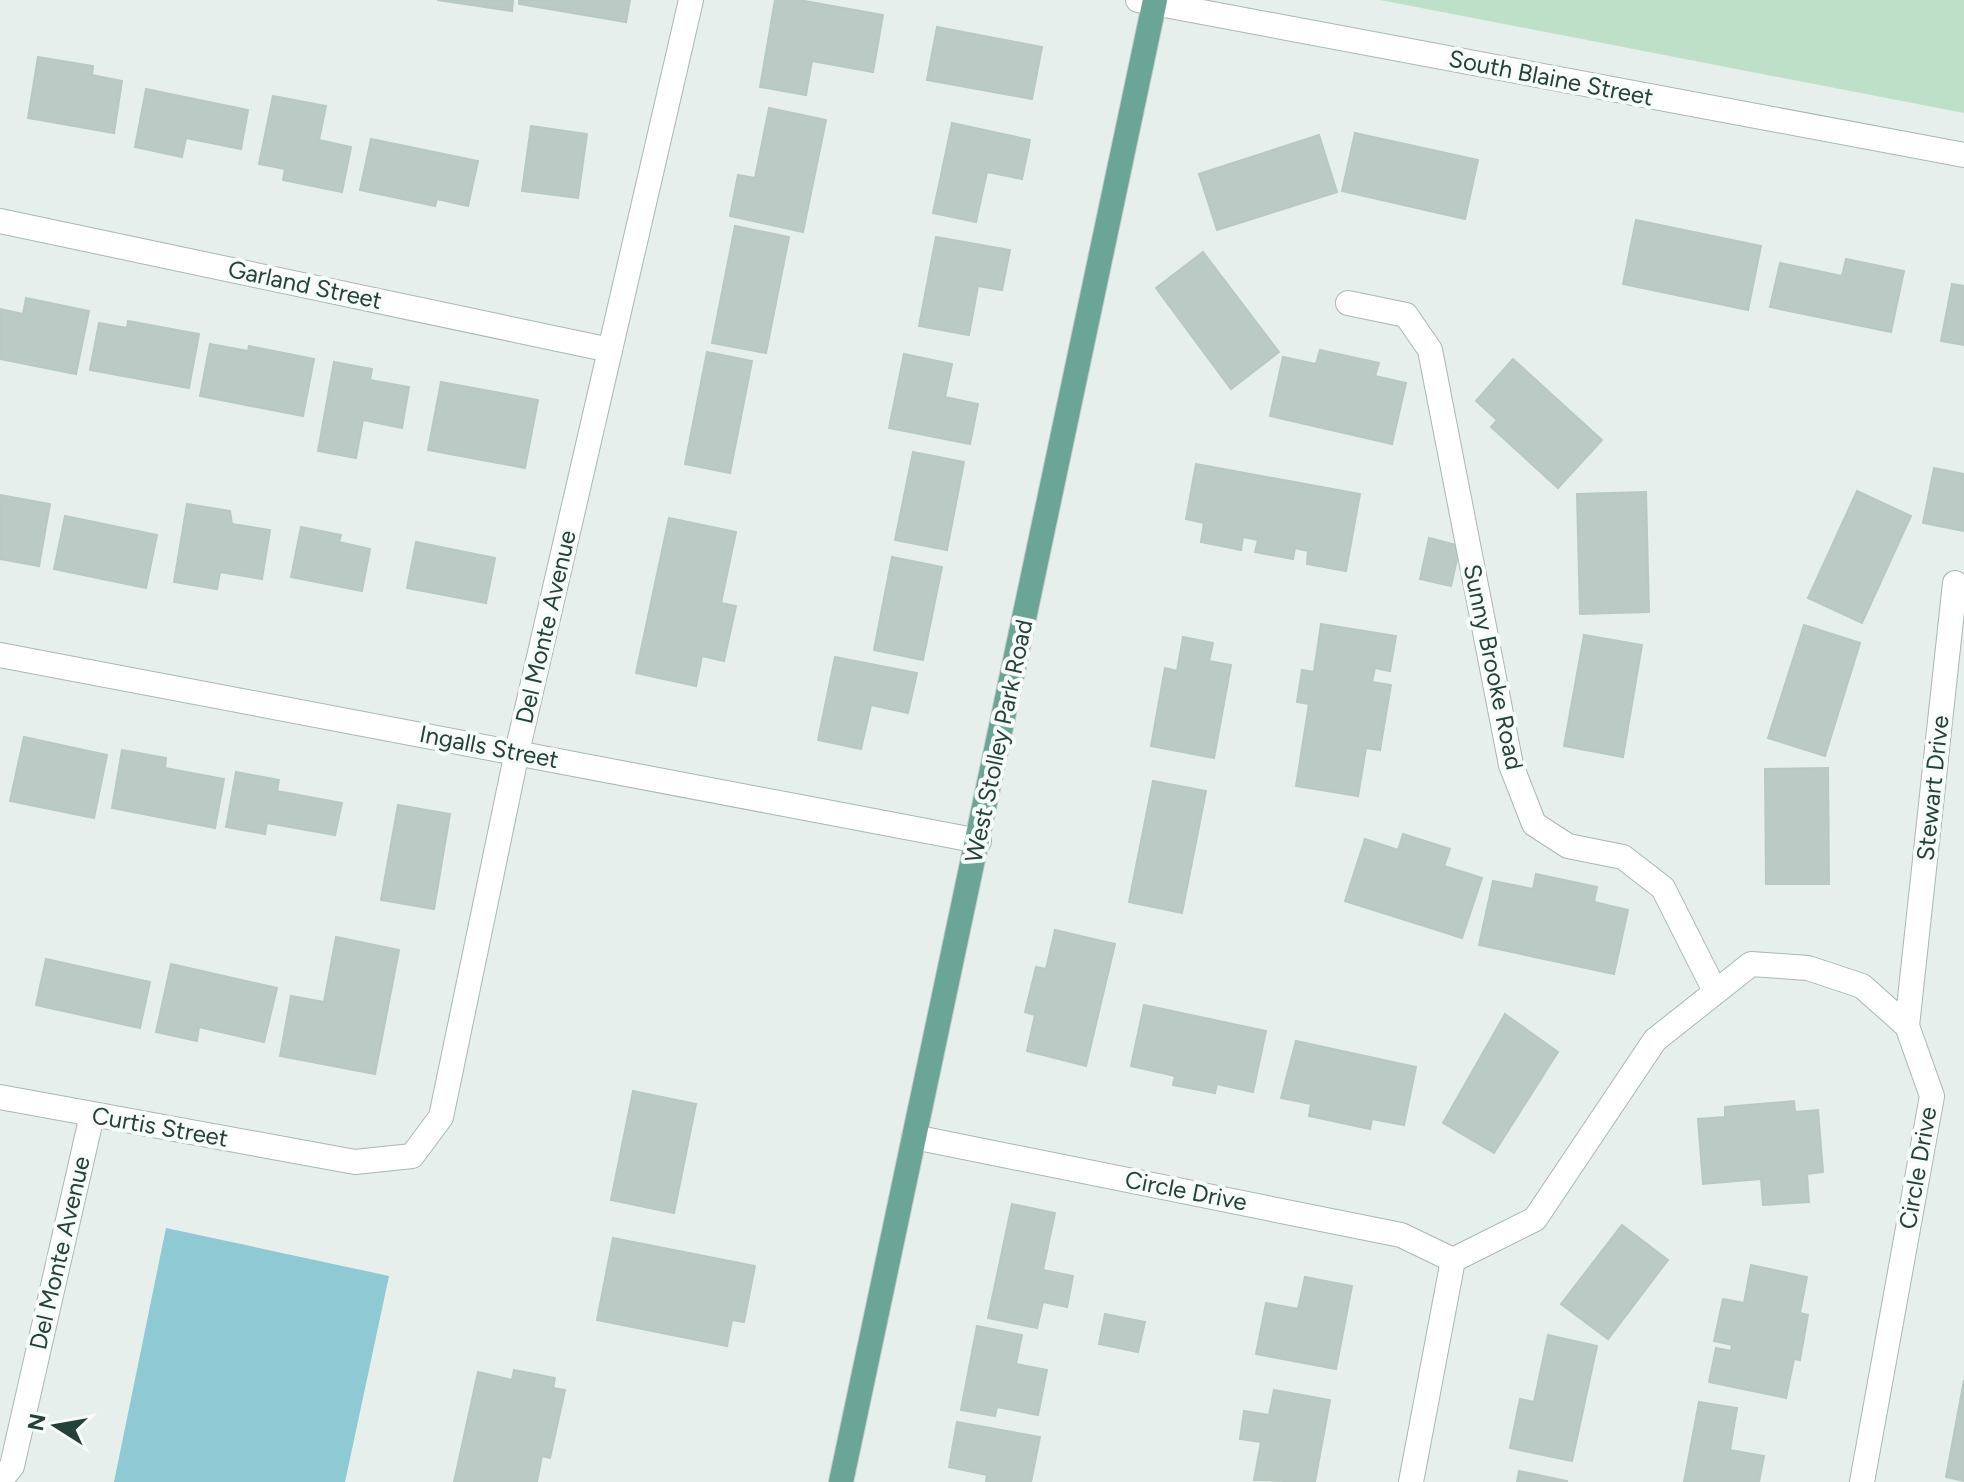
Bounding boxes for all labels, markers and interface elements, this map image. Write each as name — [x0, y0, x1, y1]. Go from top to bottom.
street label: South Blaine Street — [1446, 43, 1656, 112]
street label: Garland Street — [225, 254, 385, 315]
street label: Del Monte Avenue — [509, 527, 582, 726]
street label: Sunny Brooke Road — [1458, 561, 1529, 772]
street label: West Stolley Park Road — [959, 617, 1038, 865]
street label: Stewart Drive — [1910, 714, 1955, 862]
street label: Ingalls Street — [417, 719, 561, 774]
street label: Curtis Street — [90, 1100, 230, 1153]
street label: Circle Drive — [1892, 1104, 1943, 1231]
street label: Del Monte Avenue — [23, 1153, 96, 1352]
street label: Circle Drive — [1123, 1164, 1250, 1217]
north arrow — [16, 1386, 96, 1466]
text: N — [22, 1411, 52, 1433]

